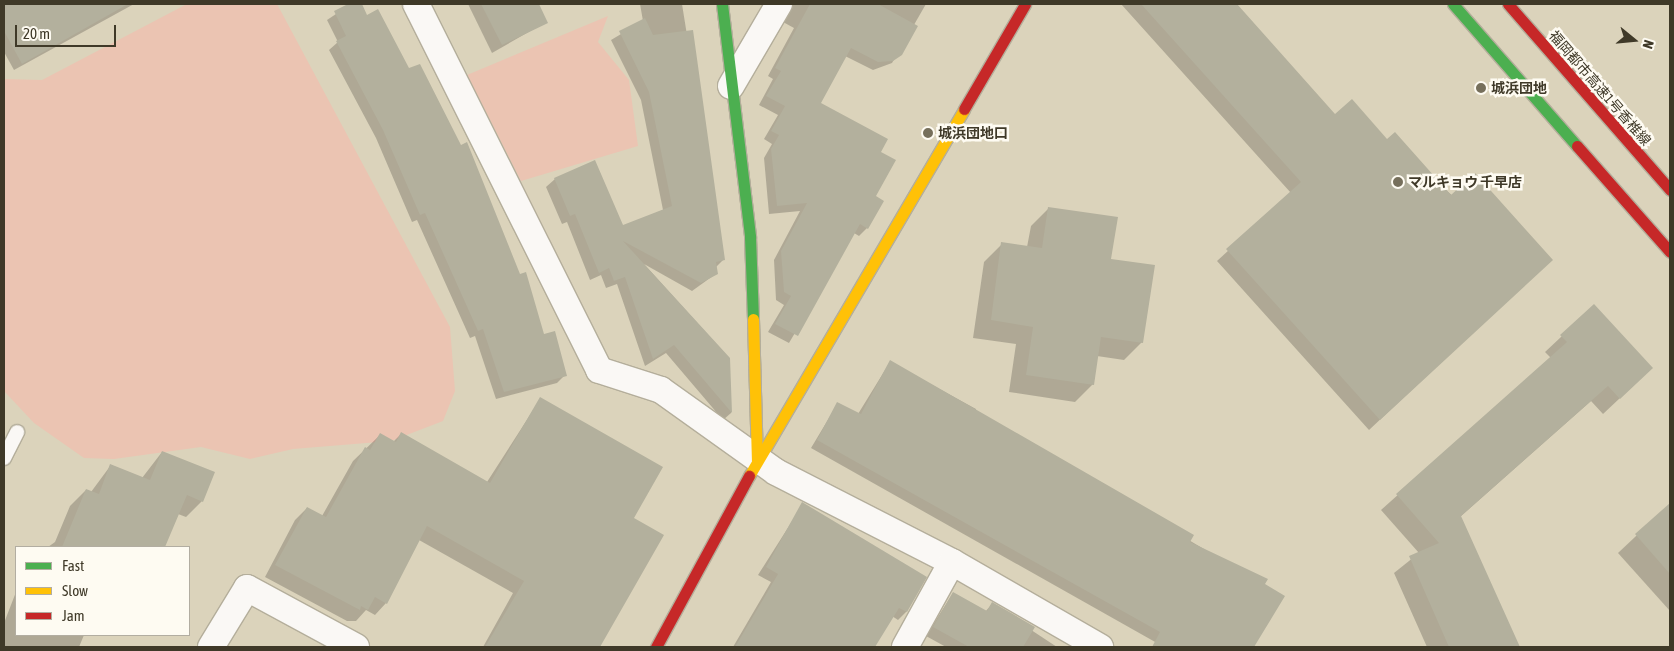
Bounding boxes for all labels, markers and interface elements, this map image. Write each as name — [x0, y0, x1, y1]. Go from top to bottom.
scale bar — [18, 15, 119, 47]
north arrow — [1609, 15, 1659, 65]
text: 20 m — [23, 25, 50, 42]
street label: 福岡都市高速1号香椎線 — [1546, 27, 1654, 149]
text: N — [1639, 38, 1657, 51]
place label: 城浜団地 — [1491, 80, 1547, 96]
marker: 城浜団地 — [1475, 82, 1487, 94]
place label: 城浜団地口 — [938, 125, 1008, 141]
marker: 城浜団地口 — [922, 127, 934, 139]
place label: マルキョウ 千早店 — [1408, 174, 1522, 190]
marker: マルキョウ 千早店 — [1392, 176, 1404, 188]
legend — [15, 546, 190, 636]
text: Fast — [62, 557, 84, 574]
text: Slow — [62, 582, 88, 599]
text: Jam — [62, 607, 85, 624]

